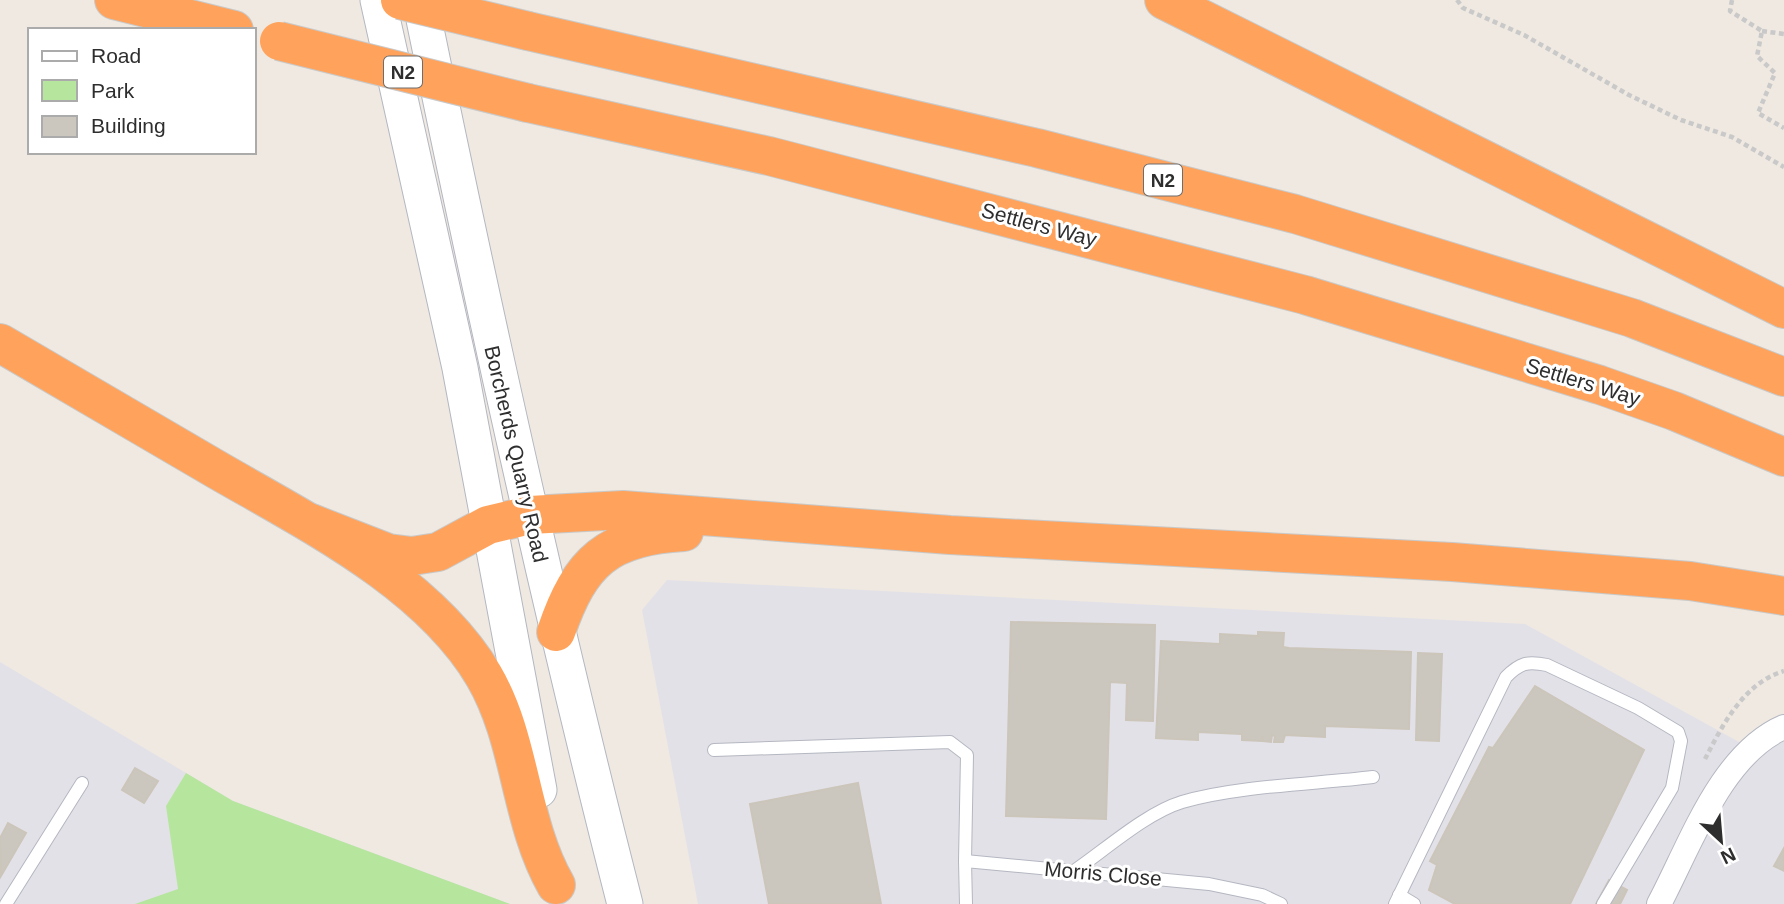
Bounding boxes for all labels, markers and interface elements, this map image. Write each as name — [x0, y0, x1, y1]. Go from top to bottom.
legend — [28, 28, 256, 154]
text: Road — [91, 44, 141, 67]
road number: N2 — [384, 57, 422, 88]
text: Park — [91, 79, 135, 102]
text: Building — [91, 114, 166, 137]
road number: N2 — [1144, 164, 1182, 196]
street label: Settlers Way — [979, 198, 1100, 251]
street label: Borcherds Quarry Road — [480, 343, 553, 565]
street label: Settlers Way — [1523, 353, 1644, 410]
north arrow — [1686, 806, 1756, 876]
text: N — [1717, 843, 1739, 868]
street label: Morris Close — [1043, 857, 1163, 890]

